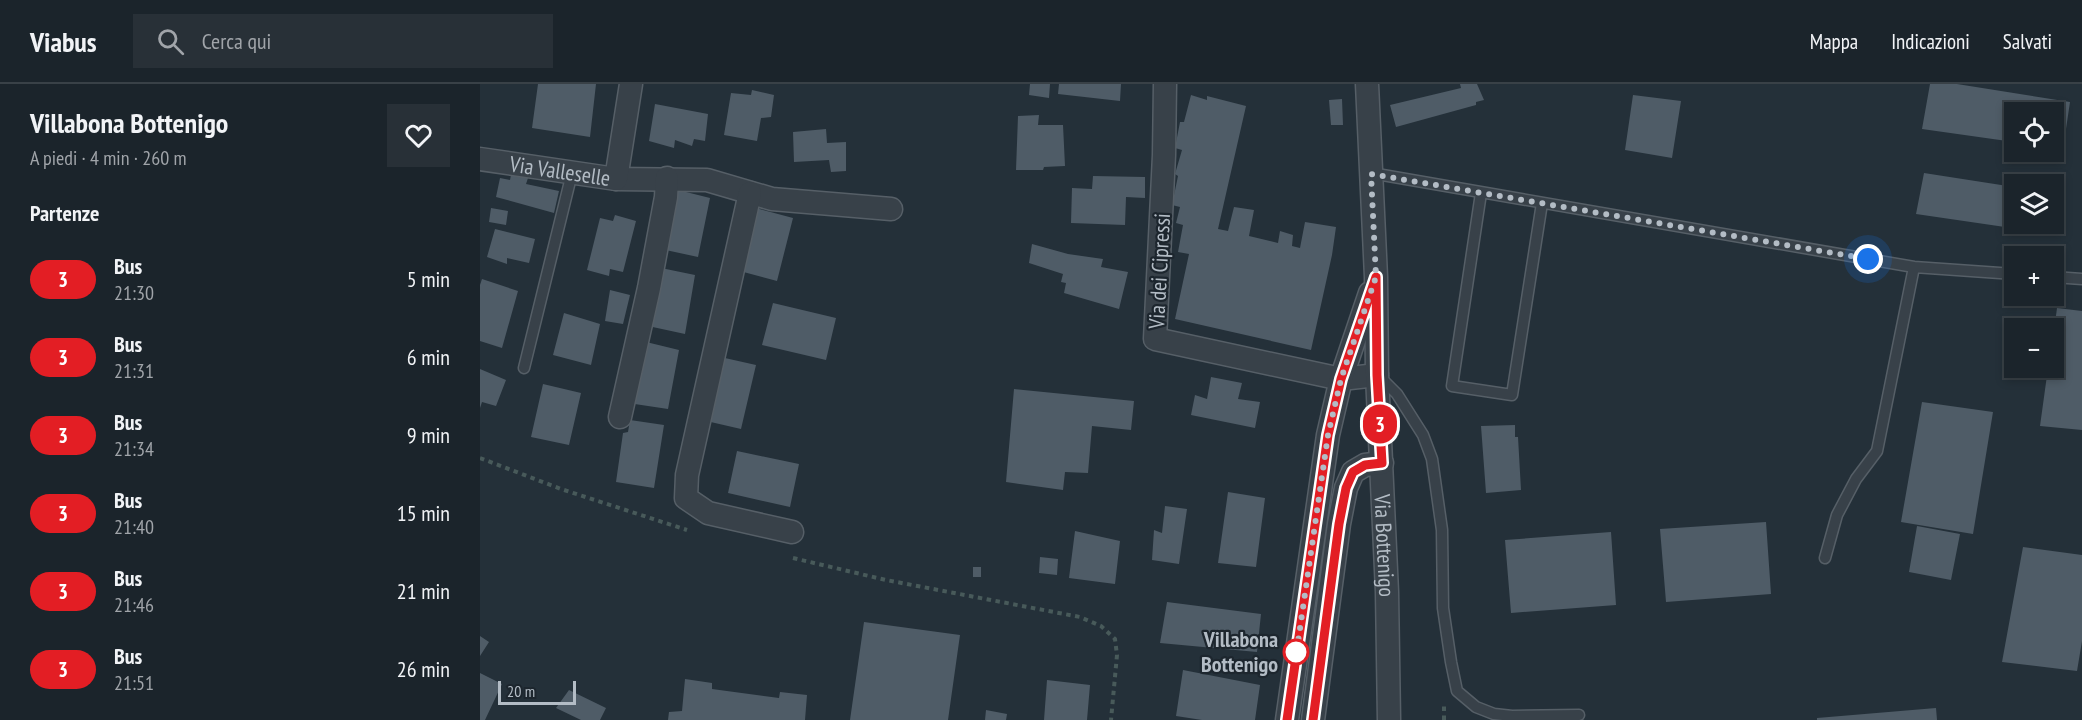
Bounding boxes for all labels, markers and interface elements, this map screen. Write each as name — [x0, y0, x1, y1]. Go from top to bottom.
search box — [133, 14, 553, 68]
text: Viabus — [30, 23, 97, 60]
icon: search — [154, 25, 187, 58]
text: Cerca qui — [202, 27, 271, 55]
text: Mappa — [1810, 28, 1858, 55]
text: Indicazioni — [1891, 28, 1970, 55]
text: Salvati — [2003, 28, 2052, 55]
map controls — [2004, 102, 2064, 378]
button: locate — [2004, 102, 2064, 162]
text: Villabona Bottenigo — [30, 104, 228, 141]
button: heart — [387, 104, 450, 167]
text: A piedi · 4 min · 260 m — [30, 145, 186, 171]
street label: Via Valleselle — [507, 149, 612, 192]
button: layers — [2004, 174, 2064, 234]
text: Partenze — [30, 199, 99, 227]
street label: Via dei Cipressi — [1142, 213, 1176, 330]
your location — [1853, 244, 1883, 274]
button: + — [2004, 246, 2064, 306]
text: Bus — [114, 252, 142, 280]
text: 5 min — [407, 265, 450, 293]
text: 3 — [58, 266, 68, 293]
text: 21:30 — [114, 280, 154, 306]
button: − — [2004, 318, 2064, 378]
text: Bus — [114, 330, 142, 358]
text: 6 min — [407, 343, 450, 371]
text: 3 — [58, 344, 68, 371]
text: 21:31 — [114, 358, 154, 384]
line badge: 3 — [1360, 404, 1400, 444]
text: Bus — [114, 408, 142, 436]
text: 3 — [1375, 411, 1385, 438]
text: 9 min — [407, 421, 450, 449]
text: 3 — [58, 422, 68, 449]
text: 21:34 — [114, 436, 154, 462]
text: Bus — [114, 486, 142, 514]
street label: Via Bottenigo — [1368, 493, 1401, 597]
text: 15 min — [397, 499, 450, 527]
text: 3 — [58, 500, 68, 527]
text: 21:40 — [114, 514, 154, 540]
text: Bus — [114, 564, 142, 592]
text: 21 min — [397, 577, 450, 605]
text: 3 — [58, 578, 68, 605]
text: 21:46 — [114, 592, 154, 618]
place label: Villabona Bottenigo — [1201, 625, 1278, 678]
marker: Villabona Bottenigo — [1283, 639, 1309, 665]
text: Bus — [114, 642, 142, 670]
text: 26 min — [397, 655, 450, 683]
text: 3 — [58, 656, 68, 683]
text: 21:51 — [114, 670, 154, 696]
scale bar — [498, 678, 576, 706]
text: 20 m — [507, 681, 535, 701]

